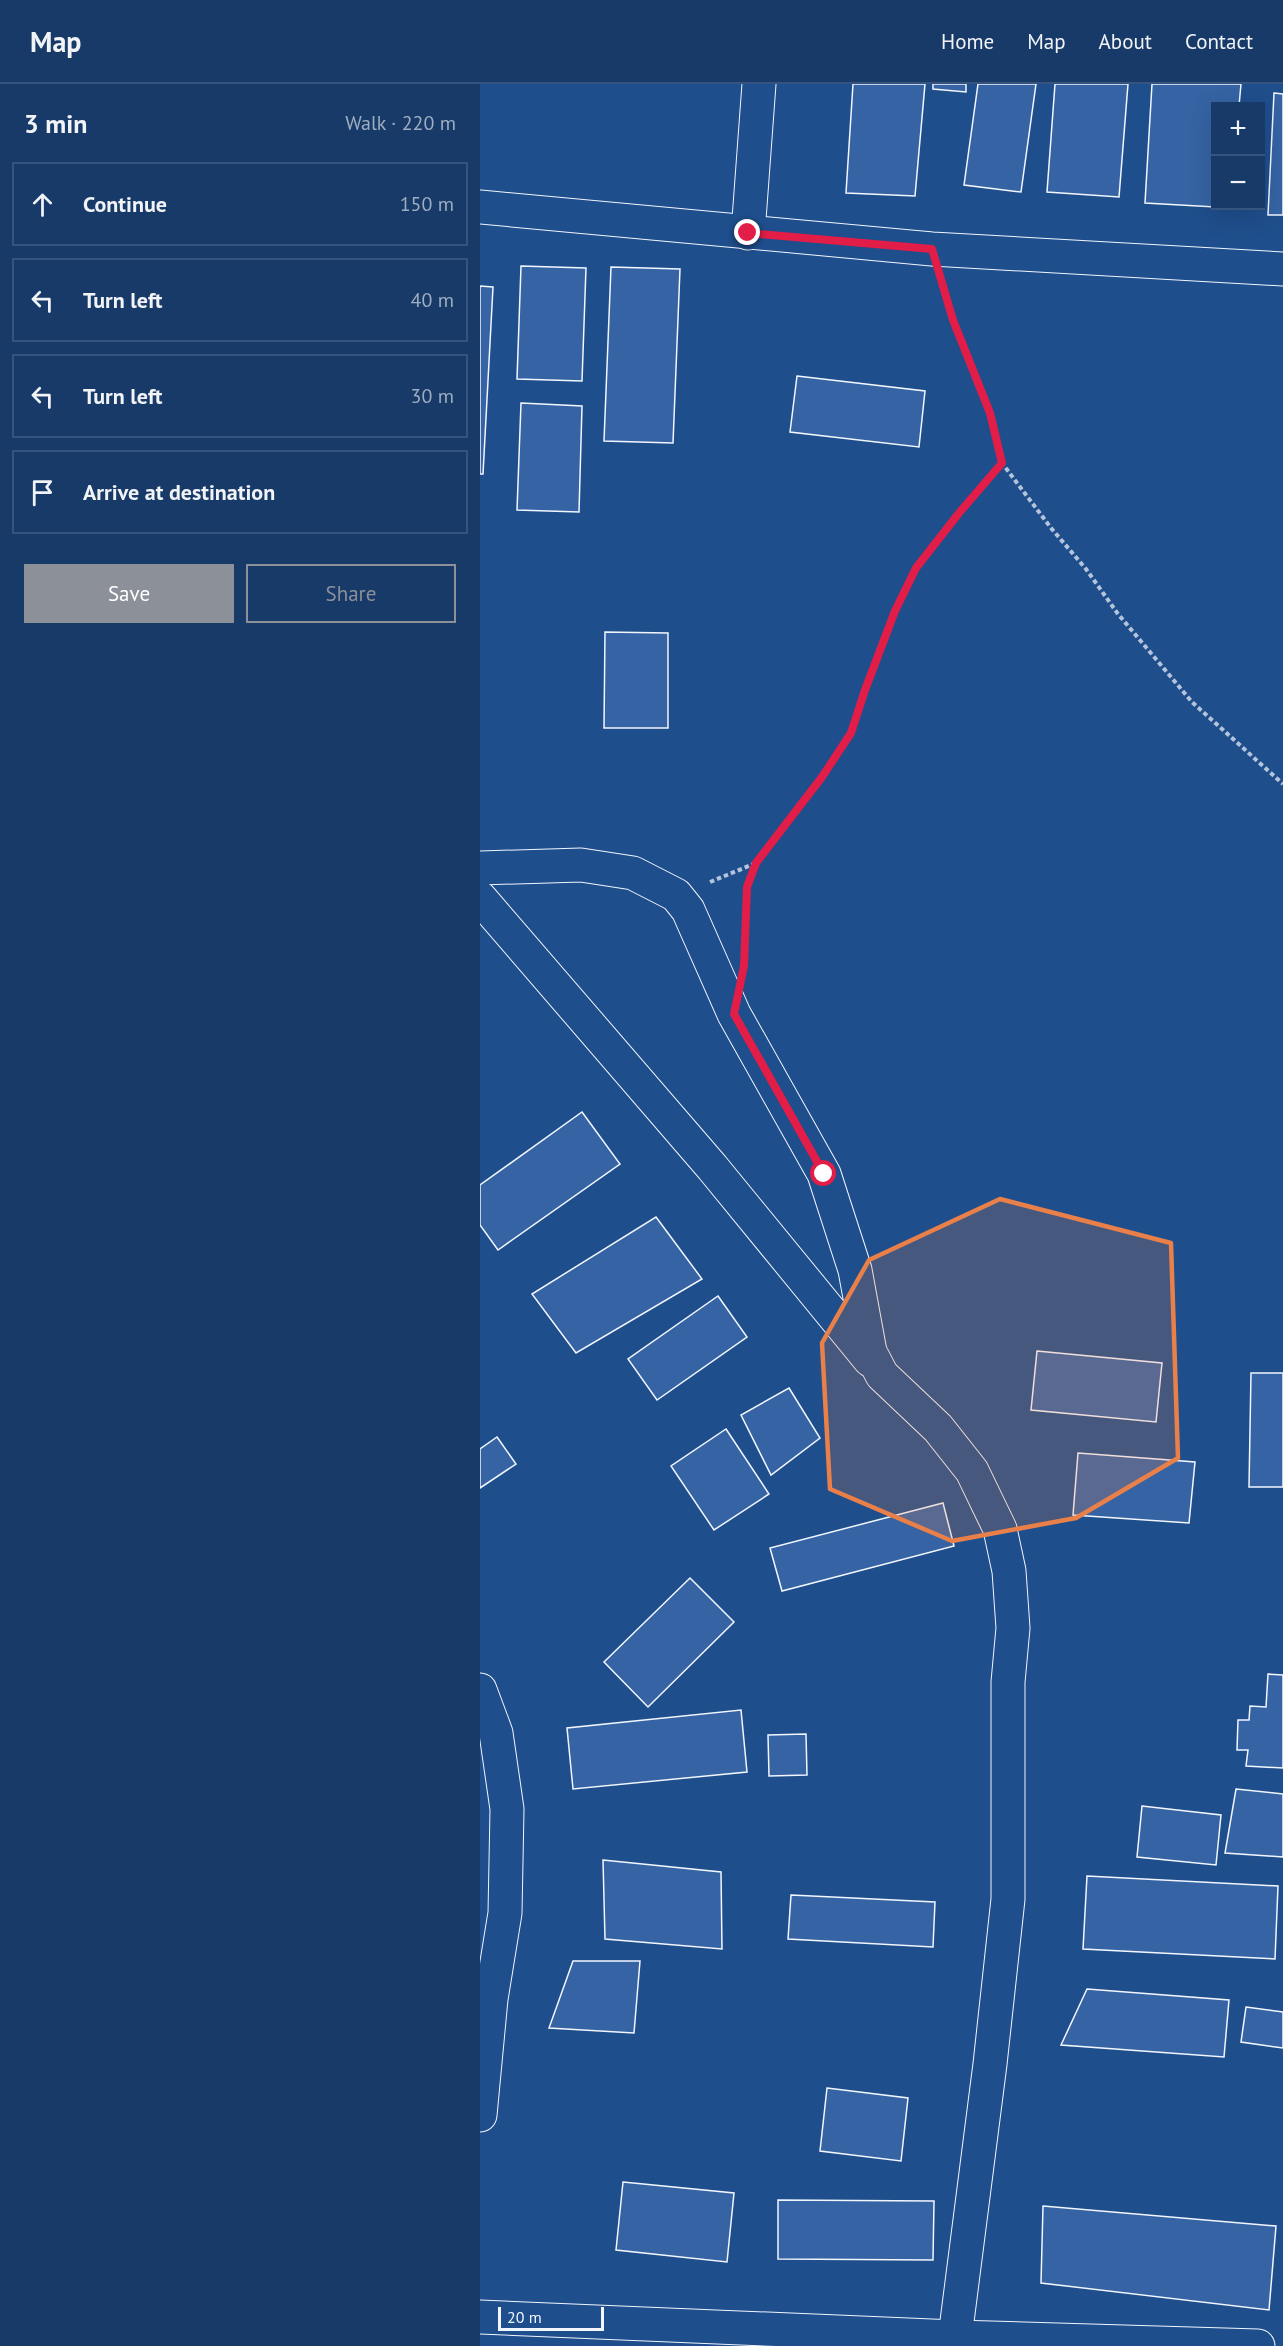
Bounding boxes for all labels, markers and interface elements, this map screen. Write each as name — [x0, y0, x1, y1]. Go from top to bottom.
text: Map — [30, 23, 81, 60]
text: Home — [941, 28, 994, 55]
text: Map — [1027, 28, 1066, 55]
text: About — [1099, 28, 1152, 55]
text: Contact — [1185, 28, 1253, 55]
map controls — [1211, 102, 1265, 210]
button: + — [1211, 102, 1265, 156]
text: 3 min — [24, 107, 87, 140]
text: Walk · 220 m — [345, 110, 456, 136]
button: − — [1211, 156, 1265, 210]
icon: ahead — [26, 188, 59, 221]
text: Continue — [83, 190, 167, 218]
text: 150 m — [400, 191, 454, 217]
route end — [734, 219, 760, 245]
icon: left — [26, 284, 59, 317]
text: Turn left — [83, 286, 163, 314]
text: 40 m — [411, 287, 454, 313]
icon: left — [26, 380, 59, 413]
text: Turn left — [83, 382, 163, 410]
text: 30 m — [411, 383, 454, 409]
icon: arrive — [26, 476, 59, 509]
text: Arrive at destination — [83, 478, 275, 506]
button: Save — [24, 564, 234, 623]
button: Share — [246, 564, 456, 623]
route start — [810, 1160, 836, 1186]
scale bar — [498, 2304, 604, 2332]
text: 20 m — [507, 2307, 542, 2327]

